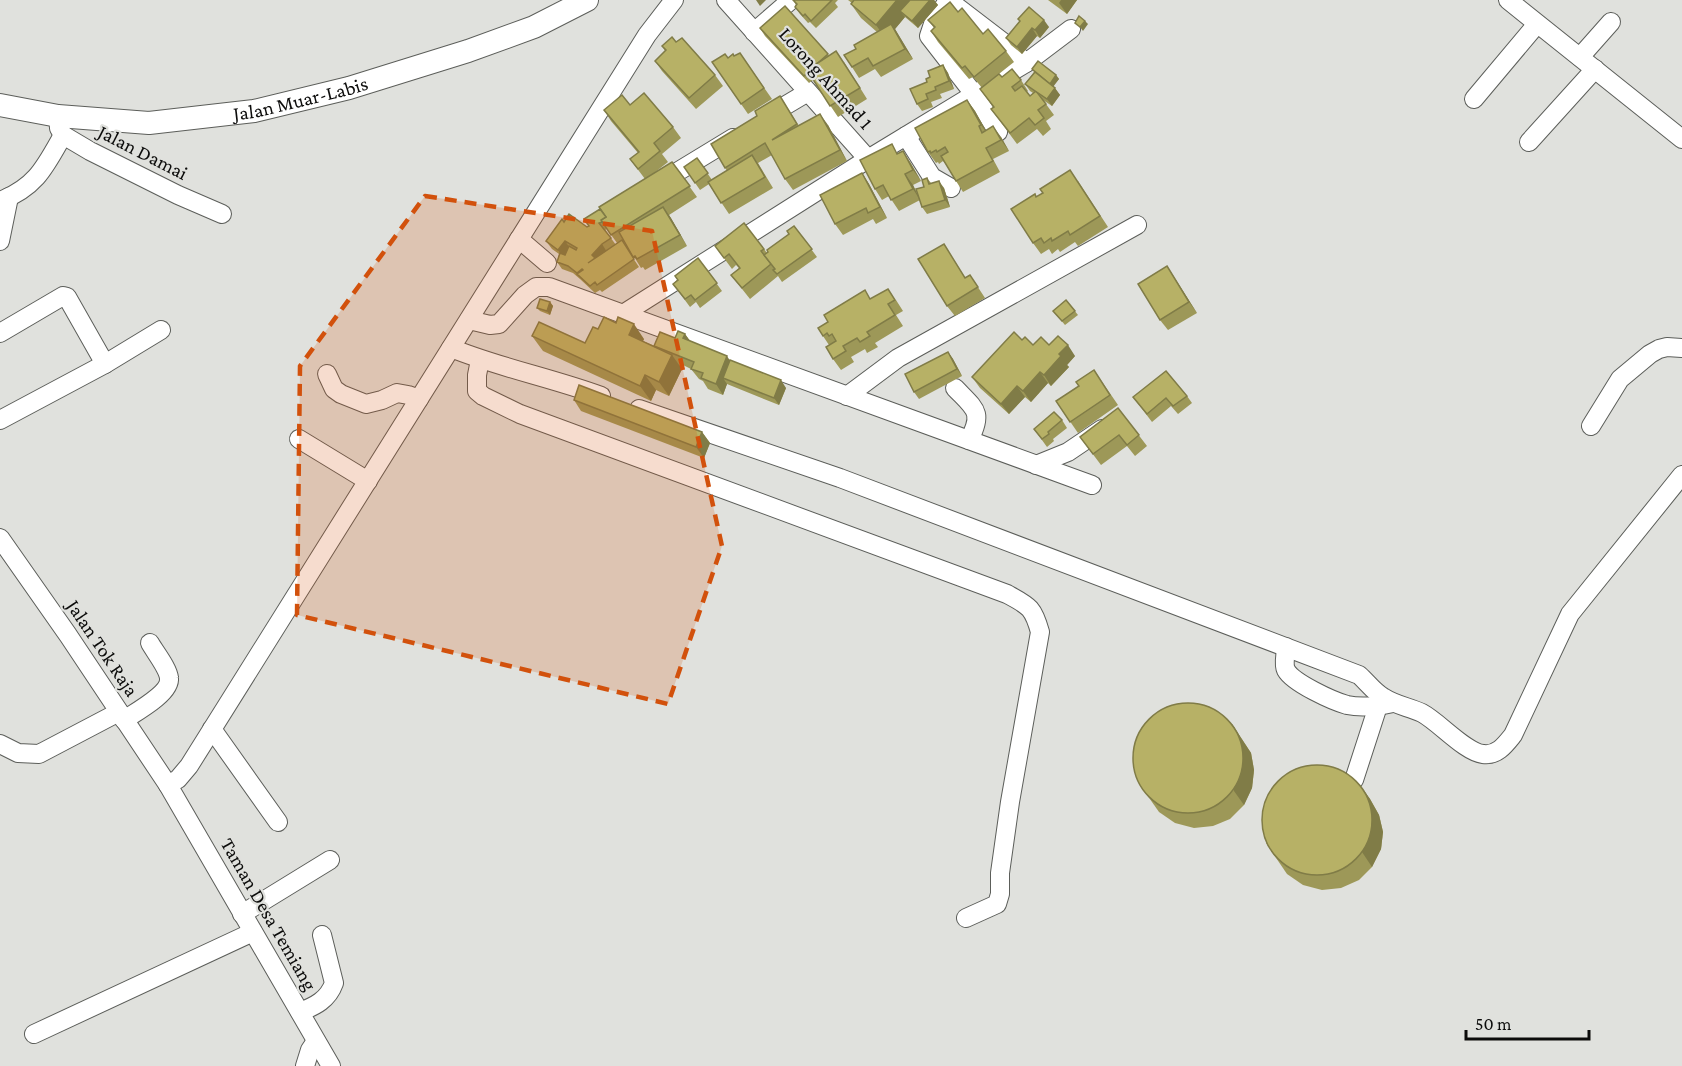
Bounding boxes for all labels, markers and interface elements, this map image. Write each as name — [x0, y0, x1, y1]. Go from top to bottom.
street label: Lorong Ahmad 1 — [774, 23, 877, 134]
street label: Jalan Muar-Labis — [230, 72, 371, 126]
street label: Jalan Damai — [92, 119, 191, 185]
street label: Jalan Tok Raja — [61, 594, 143, 701]
street label: Taman Desa Temiang — [216, 834, 322, 995]
scale bar — [1466, 1003, 1589, 1041]
text: 50 m — [1475, 1014, 1512, 1034]

